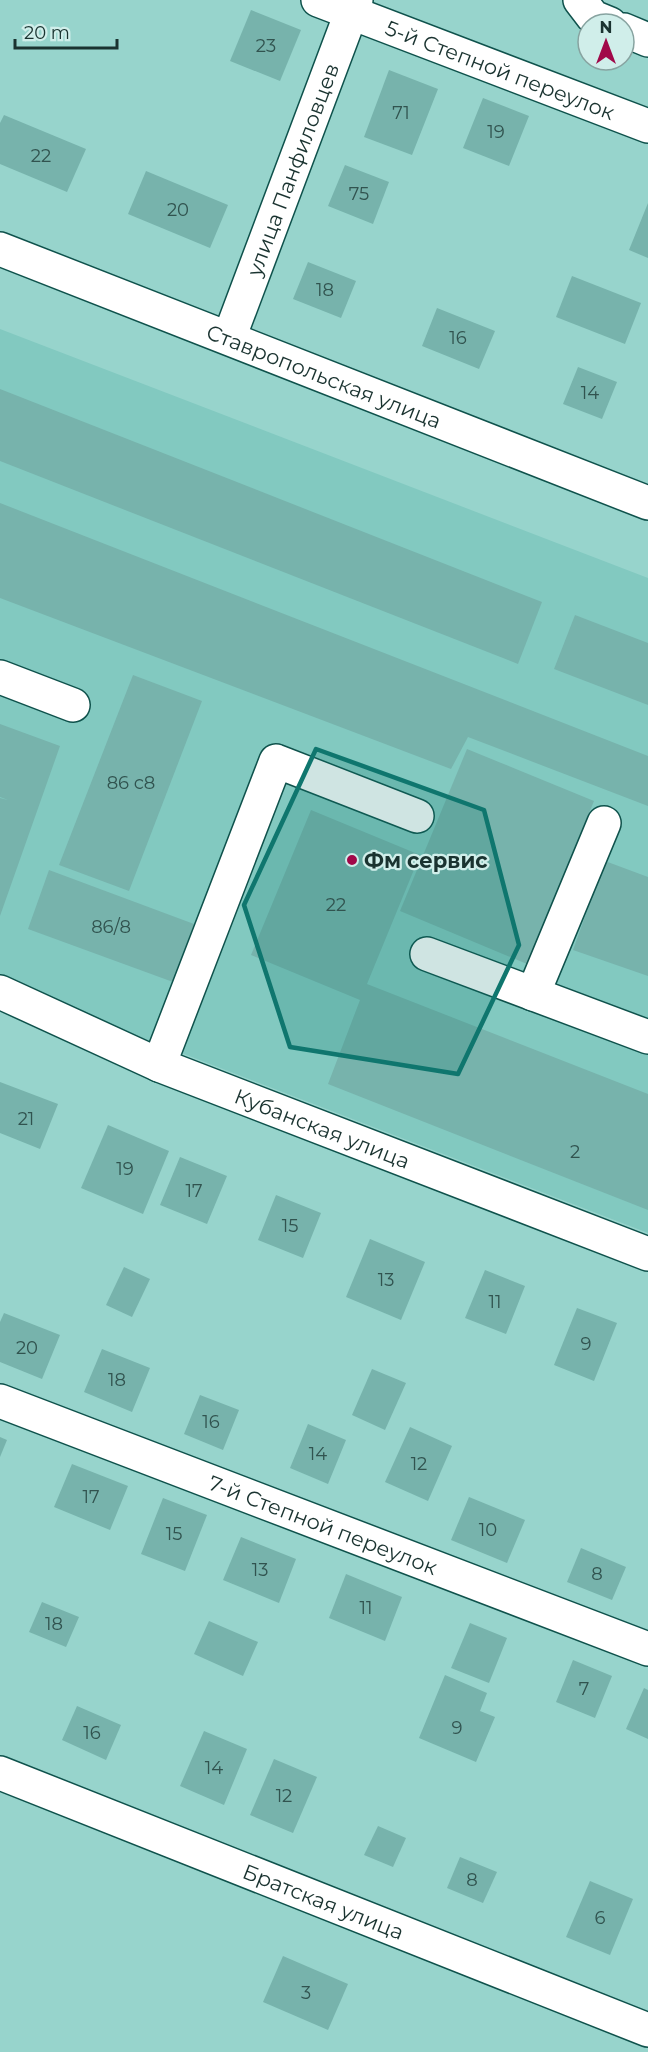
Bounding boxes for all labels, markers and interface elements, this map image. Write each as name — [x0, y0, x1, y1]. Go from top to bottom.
scale bar — [15, 12, 117, 50]
north arrow — [576, 12, 636, 72]
street label: 5-й Степной переулок — [382, 15, 618, 125]
text: N — [600, 18, 612, 37]
text: 20 m — [24, 22, 70, 44]
house number: 23 — [256, 35, 276, 57]
street label: улица Панфиловцев — [241, 60, 344, 280]
house number: 71 — [392, 102, 410, 124]
house number: 19 — [487, 121, 505, 143]
house number: 22 — [31, 145, 51, 167]
house number: 75 — [349, 183, 369, 205]
house number: 20 — [167, 199, 189, 221]
house number: 18 — [316, 279, 334, 301]
street label: Ставропольская улица — [203, 319, 445, 433]
house number: 16 — [449, 327, 467, 349]
house number: 14 — [581, 382, 599, 404]
house number: 86 с8 — [107, 772, 155, 794]
place label: Фм сервис — [364, 848, 488, 873]
marker: Фм сервис — [345, 853, 359, 867]
house number: 22 — [326, 894, 346, 916]
house number: 86/8 — [91, 916, 131, 938]
street label: Кубанская улица — [231, 1083, 413, 1173]
house number: 21 — [18, 1108, 34, 1130]
house number: 2 — [570, 1141, 580, 1163]
house number: 19 — [116, 1158, 134, 1180]
house number: 17 — [185, 1180, 203, 1202]
house number: 15 — [282, 1215, 298, 1237]
house number: 13 — [378, 1269, 394, 1291]
house number: 11 — [489, 1291, 502, 1313]
house number: 9 — [581, 1333, 592, 1355]
house number: 20 — [16, 1337, 38, 1359]
house number: 18 — [108, 1369, 126, 1391]
house number: 16 — [202, 1411, 220, 1433]
house number: 14 — [309, 1443, 327, 1465]
house number: 12 — [411, 1453, 427, 1475]
street label: 7-й Степной переулок — [205, 1470, 441, 1580]
house number: 17 — [82, 1486, 100, 1508]
house number: 10 — [479, 1519, 497, 1541]
house number: 15 — [166, 1523, 182, 1545]
house number: 13 — [252, 1559, 268, 1581]
house number: 8 — [591, 1563, 603, 1585]
house number: 11 — [360, 1597, 373, 1619]
house number: 18 — [45, 1613, 63, 1635]
house number: 7 — [579, 1678, 589, 1700]
house number: 9 — [452, 1717, 463, 1739]
house number: 16 — [83, 1722, 101, 1744]
house number: 14 — [205, 1757, 223, 1779]
house number: 12 — [276, 1785, 292, 1807]
street label: Братская улица — [239, 1858, 408, 1944]
house number: 8 — [466, 1869, 478, 1891]
house number: 6 — [595, 1907, 606, 1929]
house number: 3 — [301, 1982, 311, 2004]

